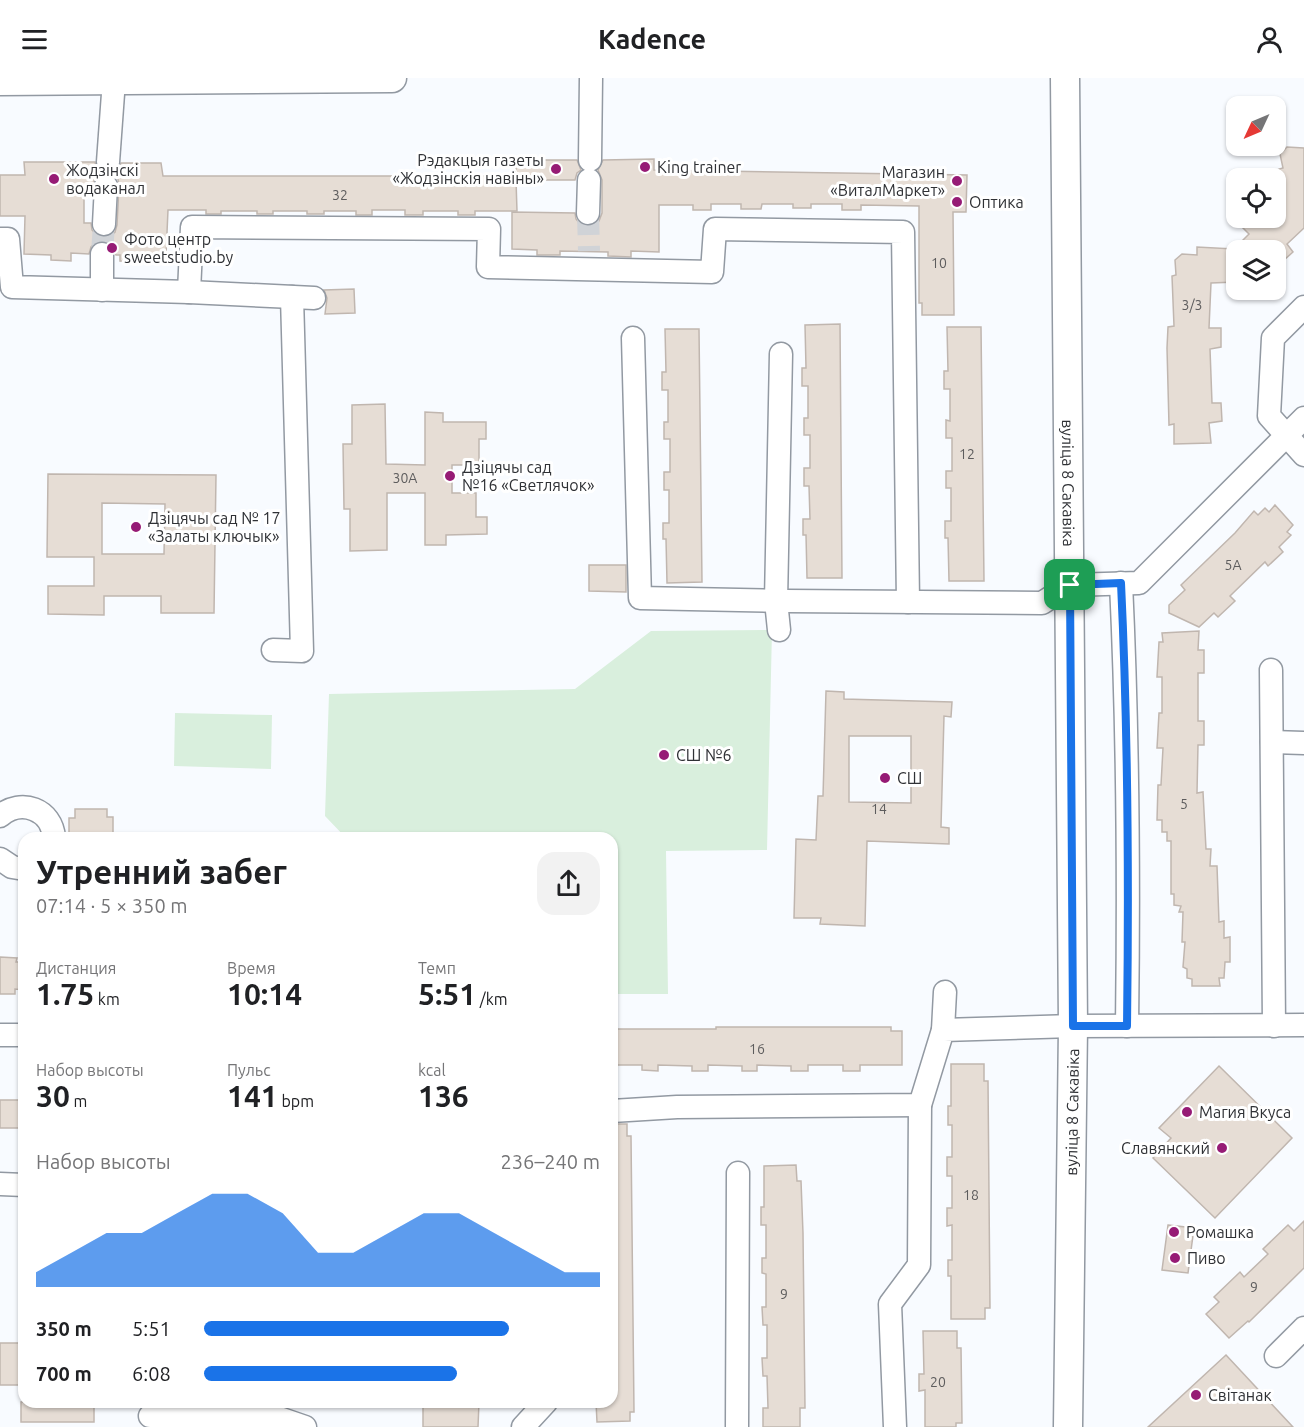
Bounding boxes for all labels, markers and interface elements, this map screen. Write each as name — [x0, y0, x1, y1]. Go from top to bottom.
icon: menu — [18, 23, 51, 56]
icon: person — [1253, 23, 1286, 56]
text: Kadence — [598, 24, 706, 54]
north arrow — [1226, 96, 1286, 156]
map controls — [1226, 96, 1286, 300]
place label: Рэдакцыя газеты «Жодзінскія навіны» — [392, 151, 544, 187]
place label: King trainer — [657, 158, 741, 176]
marker: King trainer — [638, 160, 652, 174]
place label: Жодзінскі водаканал — [66, 161, 145, 197]
marker: Рэдакцыя газеты «Жодзінскія навіны» — [549, 162, 563, 176]
place label: Магазин «ВиталМаркет» — [830, 163, 945, 199]
button: locate — [1226, 168, 1286, 228]
marker: Жодзінскі водаканал — [47, 172, 61, 186]
marker: Магазин «ВиталМаркет» — [950, 174, 964, 188]
house number: 32 — [332, 187, 348, 203]
place label: Оптика — [969, 193, 1024, 211]
marker: Оптика — [950, 195, 964, 209]
place label: Фото центр sweetstudio.by — [124, 230, 233, 266]
button: layers — [1226, 240, 1286, 300]
marker: Фото центр sweetstudio.by — [105, 241, 119, 255]
house number: 10 — [931, 255, 947, 271]
house number: 3/3 — [1182, 297, 1202, 313]
street label: вуліца 8 Сакавіка — [1059, 419, 1078, 547]
house number: 12 — [959, 446, 975, 462]
place label: Дзіцячы сад №16 «Светлячок» — [462, 458, 594, 494]
marker: Дзіцячы сад №16 «Светлячок» — [443, 469, 457, 483]
house number: 30А — [393, 470, 417, 486]
place label: Дзіцячы сад № 17 «Залаты ключык» — [148, 509, 281, 545]
marker: Дзіцячы сад № 17 «Залаты ключык» — [129, 520, 143, 534]
house number: 5А — [1225, 557, 1242, 573]
pin — [1044, 559, 1095, 610]
icon: arrive — [1053, 568, 1086, 601]
place label: СШ №6 — [676, 746, 732, 764]
marker: СШ №6 — [657, 748, 671, 762]
place label: СШ — [897, 769, 922, 787]
marker: СШ — [878, 771, 892, 785]
house number: 5 — [1180, 796, 1188, 812]
house number: 14 — [871, 801, 887, 817]
button: share — [537, 852, 600, 915]
text: Утренний забег — [36, 853, 287, 890]
text: 07:14 · 5 × 350 m — [36, 894, 188, 917]
text: Дистанция — [36, 959, 116, 977]
text: Время — [227, 959, 276, 977]
text: Темп — [418, 959, 456, 977]
text: 1.75 — [36, 977, 94, 1011]
text: 10:14 — [227, 977, 302, 1011]
text: 5:51 — [418, 977, 476, 1011]
text: km — [94, 990, 120, 1008]
text: /km — [476, 990, 508, 1008]
house number: 16 — [749, 1041, 765, 1057]
street label: вуліца 8 Сакавіка — [1062, 1048, 1082, 1176]
text: Набор высоты — [36, 1061, 144, 1079]
text: Пульс — [227, 1061, 271, 1079]
text: kcal — [418, 1061, 446, 1079]
text: 30 — [36, 1079, 70, 1113]
text: 141 — [227, 1079, 278, 1113]
text: 136 — [418, 1079, 469, 1113]
text: m — [70, 1092, 87, 1110]
text: bpm — [278, 1092, 314, 1110]
place label: Магия Вкуса — [1199, 1103, 1291, 1121]
marker: Магия Вкуса — [1180, 1105, 1194, 1119]
place label: Славянский — [1121, 1139, 1210, 1157]
marker: Славянский — [1215, 1141, 1229, 1155]
text: Набор высоты — [36, 1150, 171, 1173]
text: 236–240 m — [501, 1150, 600, 1173]
house number: 18 — [963, 1187, 979, 1203]
place label: Ромашка — [1186, 1223, 1254, 1241]
marker: Ромашка — [1167, 1225, 1181, 1239]
place label: Пиво — [1187, 1249, 1226, 1267]
marker: Пиво — [1168, 1251, 1182, 1265]
house number: 9 — [1250, 1279, 1258, 1295]
house number: 9 — [780, 1286, 788, 1302]
text: 350 m — [36, 1317, 92, 1340]
text: 5:51 — [132, 1317, 171, 1340]
text: 700 m — [36, 1362, 92, 1385]
text: 6:08 — [132, 1362, 171, 1385]
house number: 20 — [930, 1374, 946, 1390]
place label: Світанак — [1208, 1386, 1272, 1404]
marker: Світанак — [1189, 1388, 1203, 1402]

